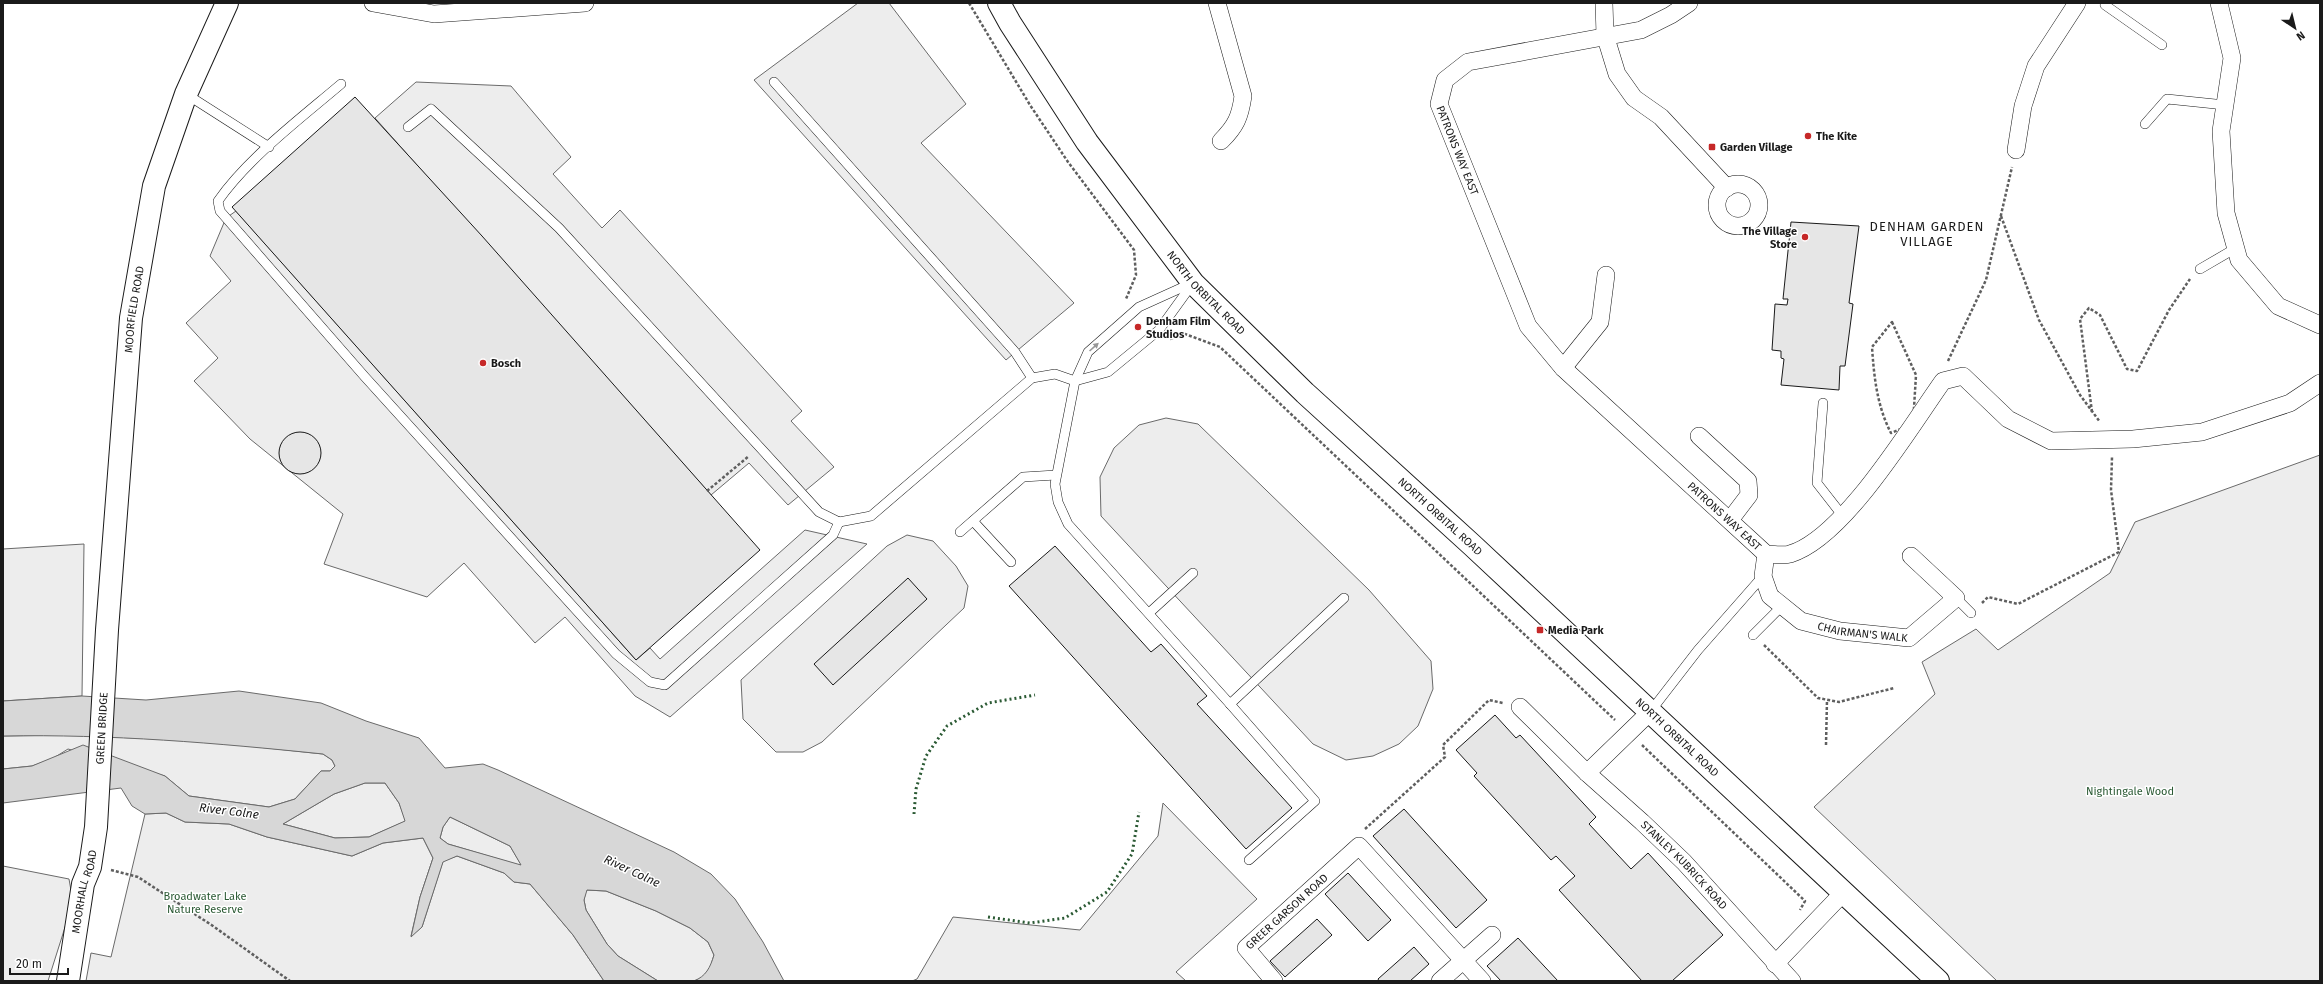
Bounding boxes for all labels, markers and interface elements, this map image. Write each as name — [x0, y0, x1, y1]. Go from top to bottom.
north arrow — [2275, 8, 2315, 48]
text: N — [2294, 28, 2307, 43]
street label: PATRONS WAY EAST — [1434, 104, 1481, 197]
place label: The Kite — [1816, 130, 1857, 143]
marker: The Kite — [1803, 131, 1813, 141]
place label: Garden Village — [1720, 141, 1793, 154]
marker: Garden Village — [1707, 142, 1717, 152]
district label: DENHAM GARDEN VILLAGE — [1870, 219, 1984, 249]
place label: The Village Store — [1742, 225, 1797, 251]
marker: The Village Store — [1800, 232, 1810, 242]
street label: NORTH ORBITAL ROAD — [1165, 248, 1248, 337]
street label: MOORFIELD ROAD — [122, 265, 146, 354]
place label: Denham Film Studios — [1146, 315, 1211, 341]
marker: Denham Film Studios — [1133, 322, 1143, 332]
one-way arrow — [1089, 343, 1099, 352]
place label: Bosch — [491, 357, 521, 370]
marker: Bosch — [478, 358, 488, 368]
street label: NORTH ORBITAL ROAD — [1396, 475, 1485, 558]
street label: PATRONS WAY EAST — [1685, 479, 1764, 553]
street label: CHAIRMAN'S WALK — [1816, 619, 1909, 644]
place label: Media Park — [1548, 624, 1605, 637]
marker: Media Park — [1535, 625, 1545, 635]
street label: GREEN BRIDGE — [93, 692, 110, 765]
street label: NORTH ORBITAL ROAD — [1633, 695, 1722, 779]
park label: Nightingale Wood — [2086, 785, 2174, 798]
water label: River Colne — [198, 800, 260, 822]
street label: STANLEY KUBRICK ROAD — [1638, 818, 1730, 912]
street label: MOORHALL ROAD — [69, 849, 99, 934]
water label: River Colne — [602, 852, 662, 890]
street label: GREER GARSON ROAD — [1243, 871, 1330, 952]
park label: Broadwater Lake Nature Reserve — [163, 890, 247, 916]
scale bar — [10, 950, 68, 976]
text: 20 m — [16, 957, 42, 971]

